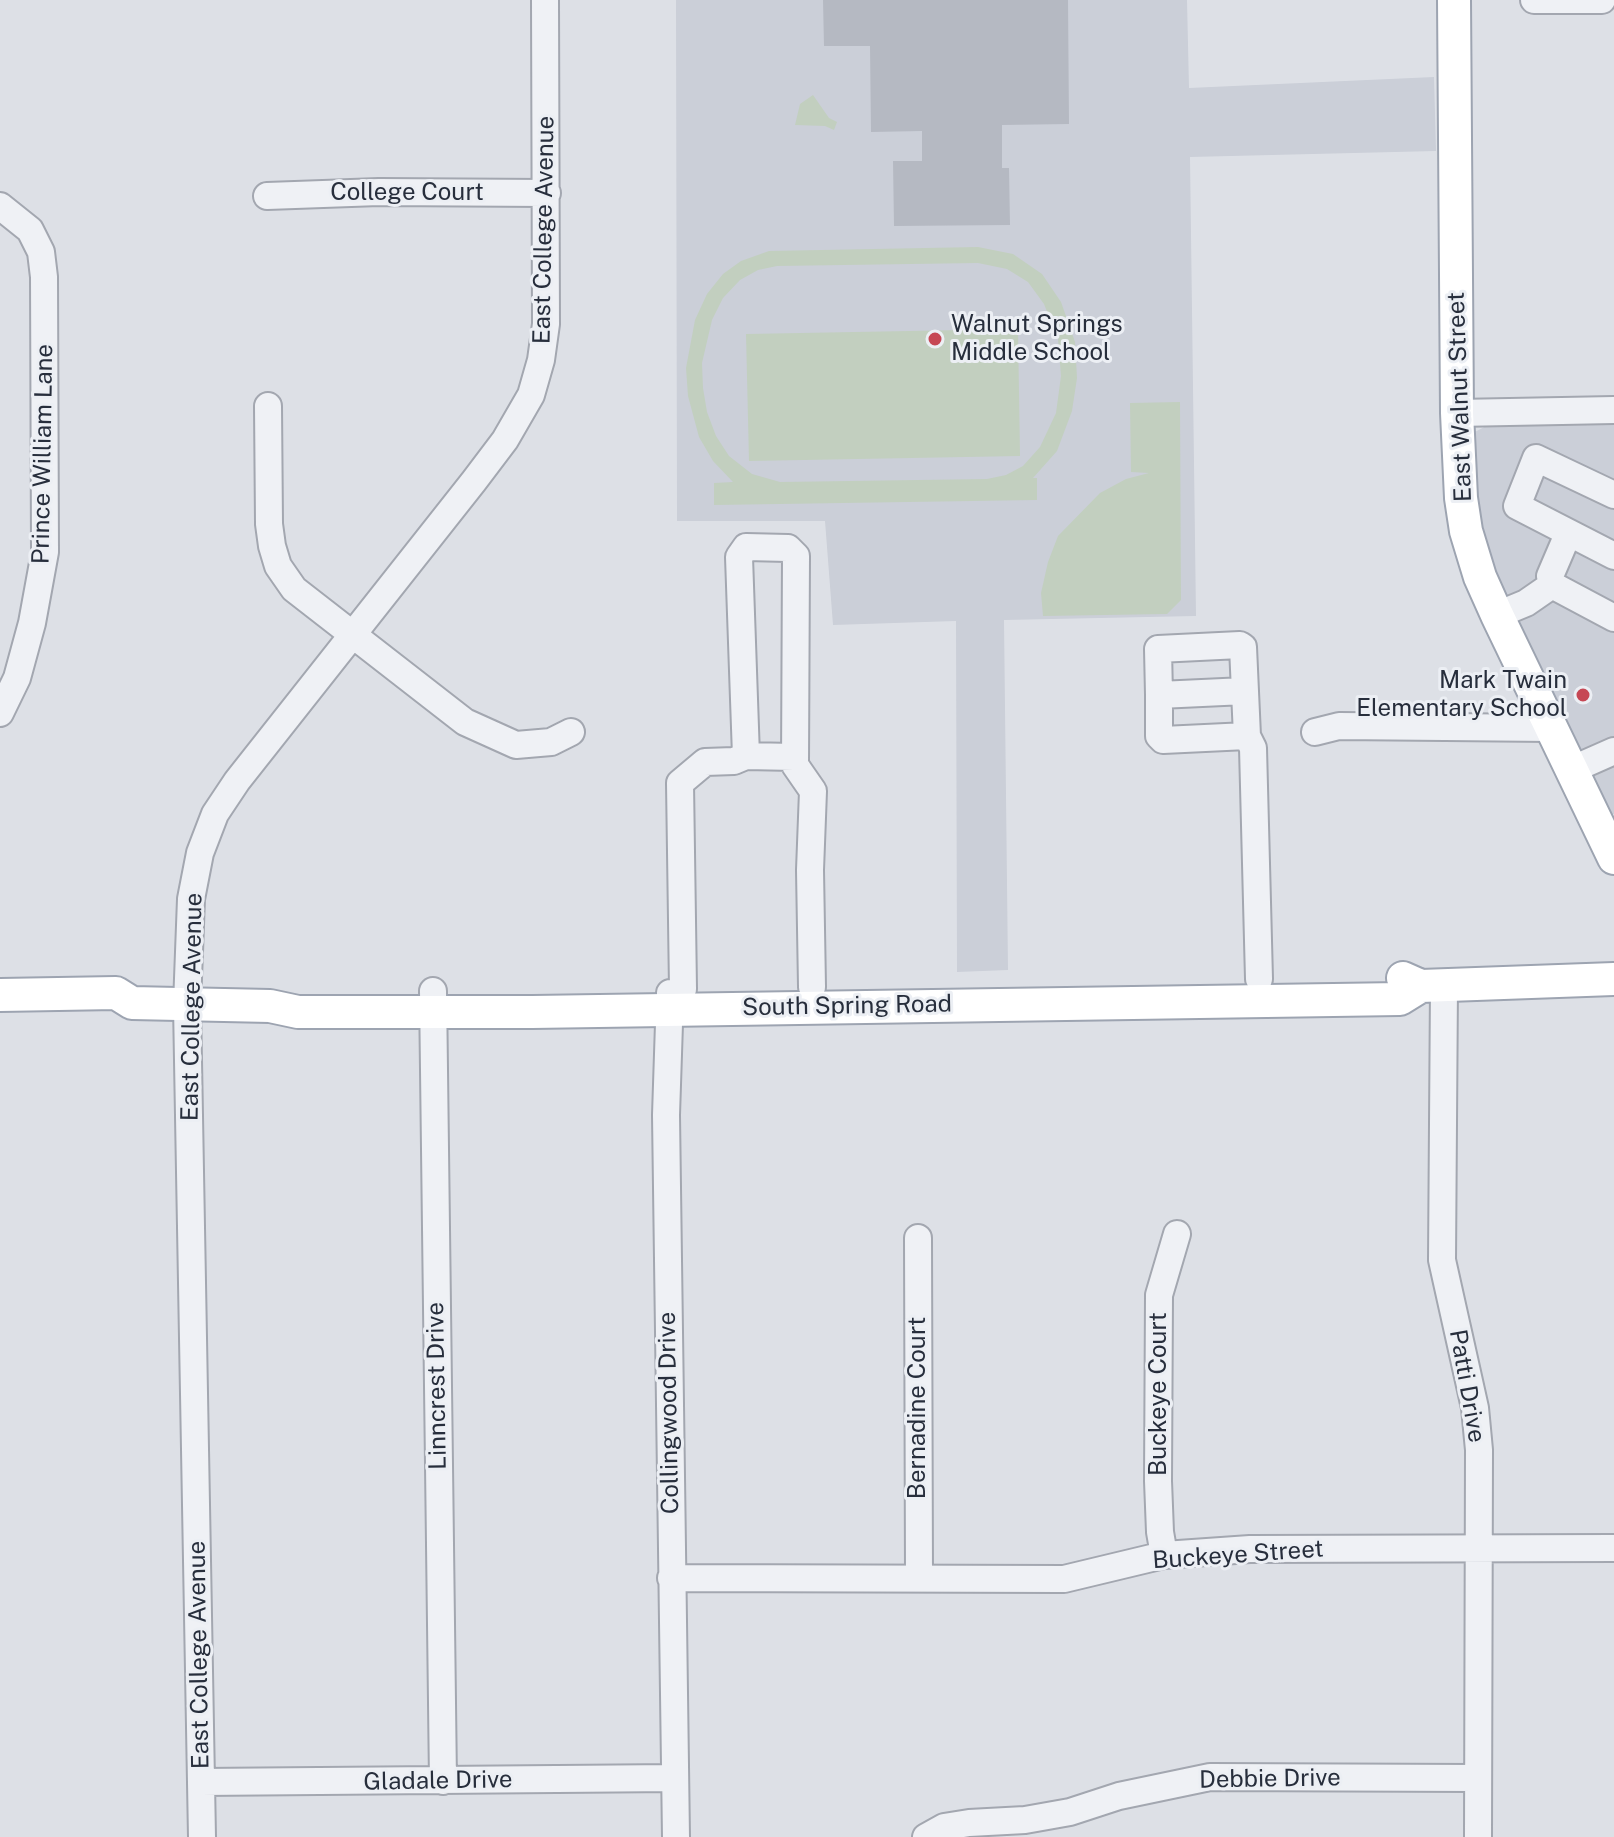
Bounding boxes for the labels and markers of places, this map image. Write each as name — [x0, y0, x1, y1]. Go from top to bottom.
place label: Walnut Springs Middle School — [951, 311, 1123, 367]
marker: Walnut Springs Middle School — [926, 330, 944, 348]
place label: Mark Twain Elementary School — [1356, 667, 1567, 723]
marker: Mark Twain Elementary School — [1574, 686, 1592, 704]

